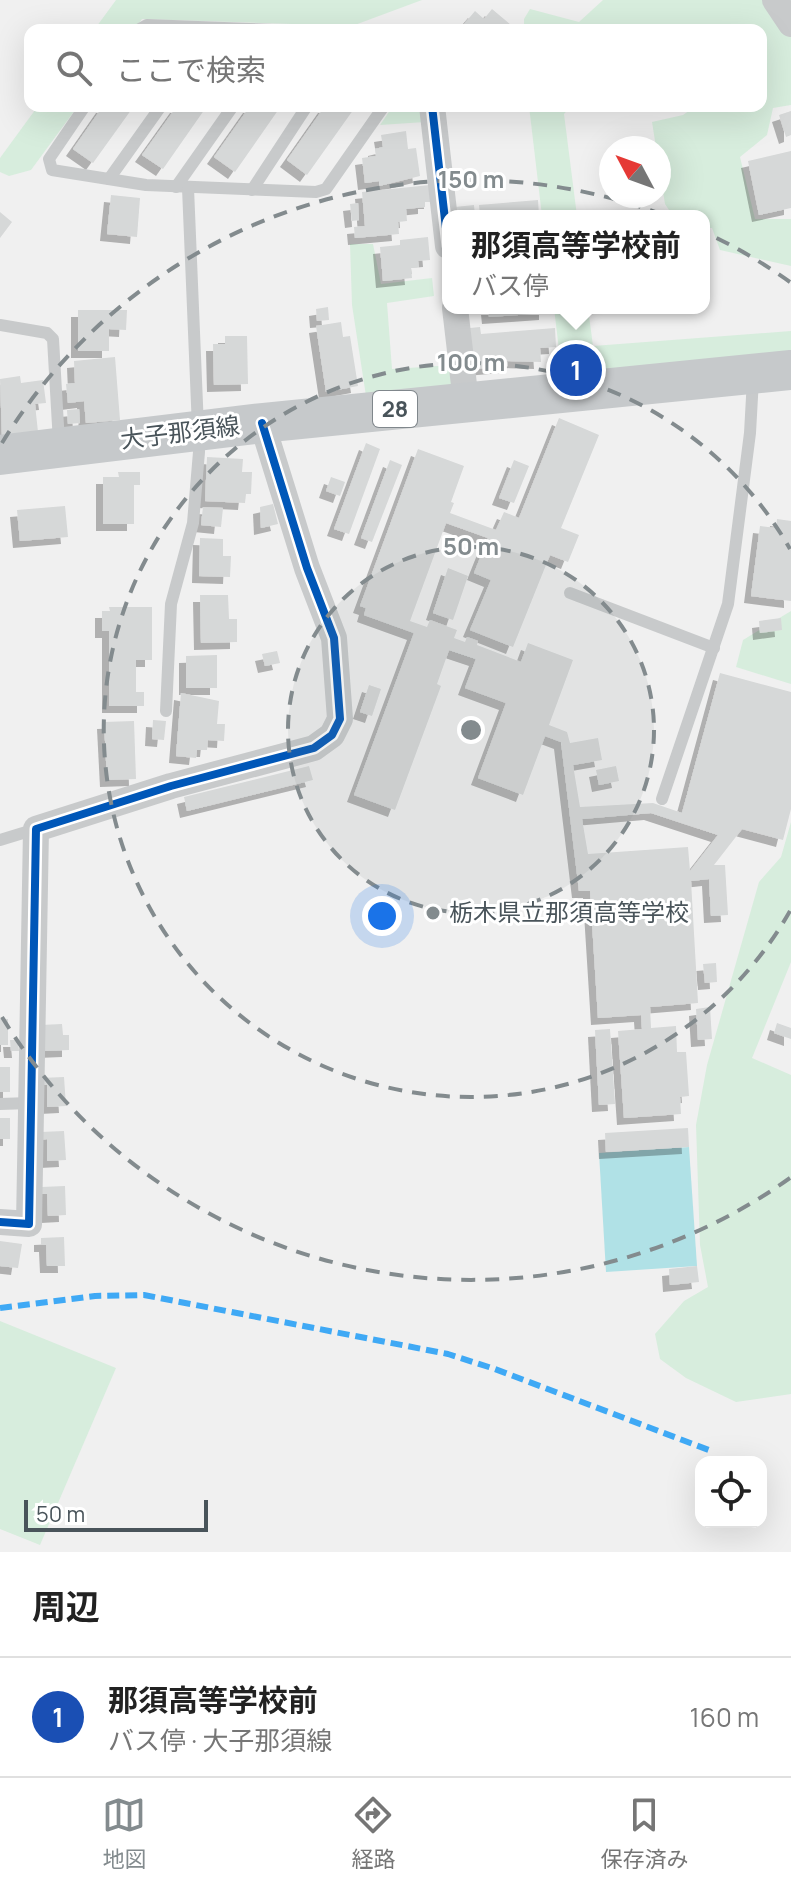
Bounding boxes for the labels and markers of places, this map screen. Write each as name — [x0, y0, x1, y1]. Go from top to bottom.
pin: 1 — [550, 340, 602, 400]
centre of rings — [457, 716, 485, 744]
place label: 栃木県立那須高等学校 — [449, 895, 689, 928]
marker: 栃木県立那須高等学校 — [424, 904, 442, 922]

